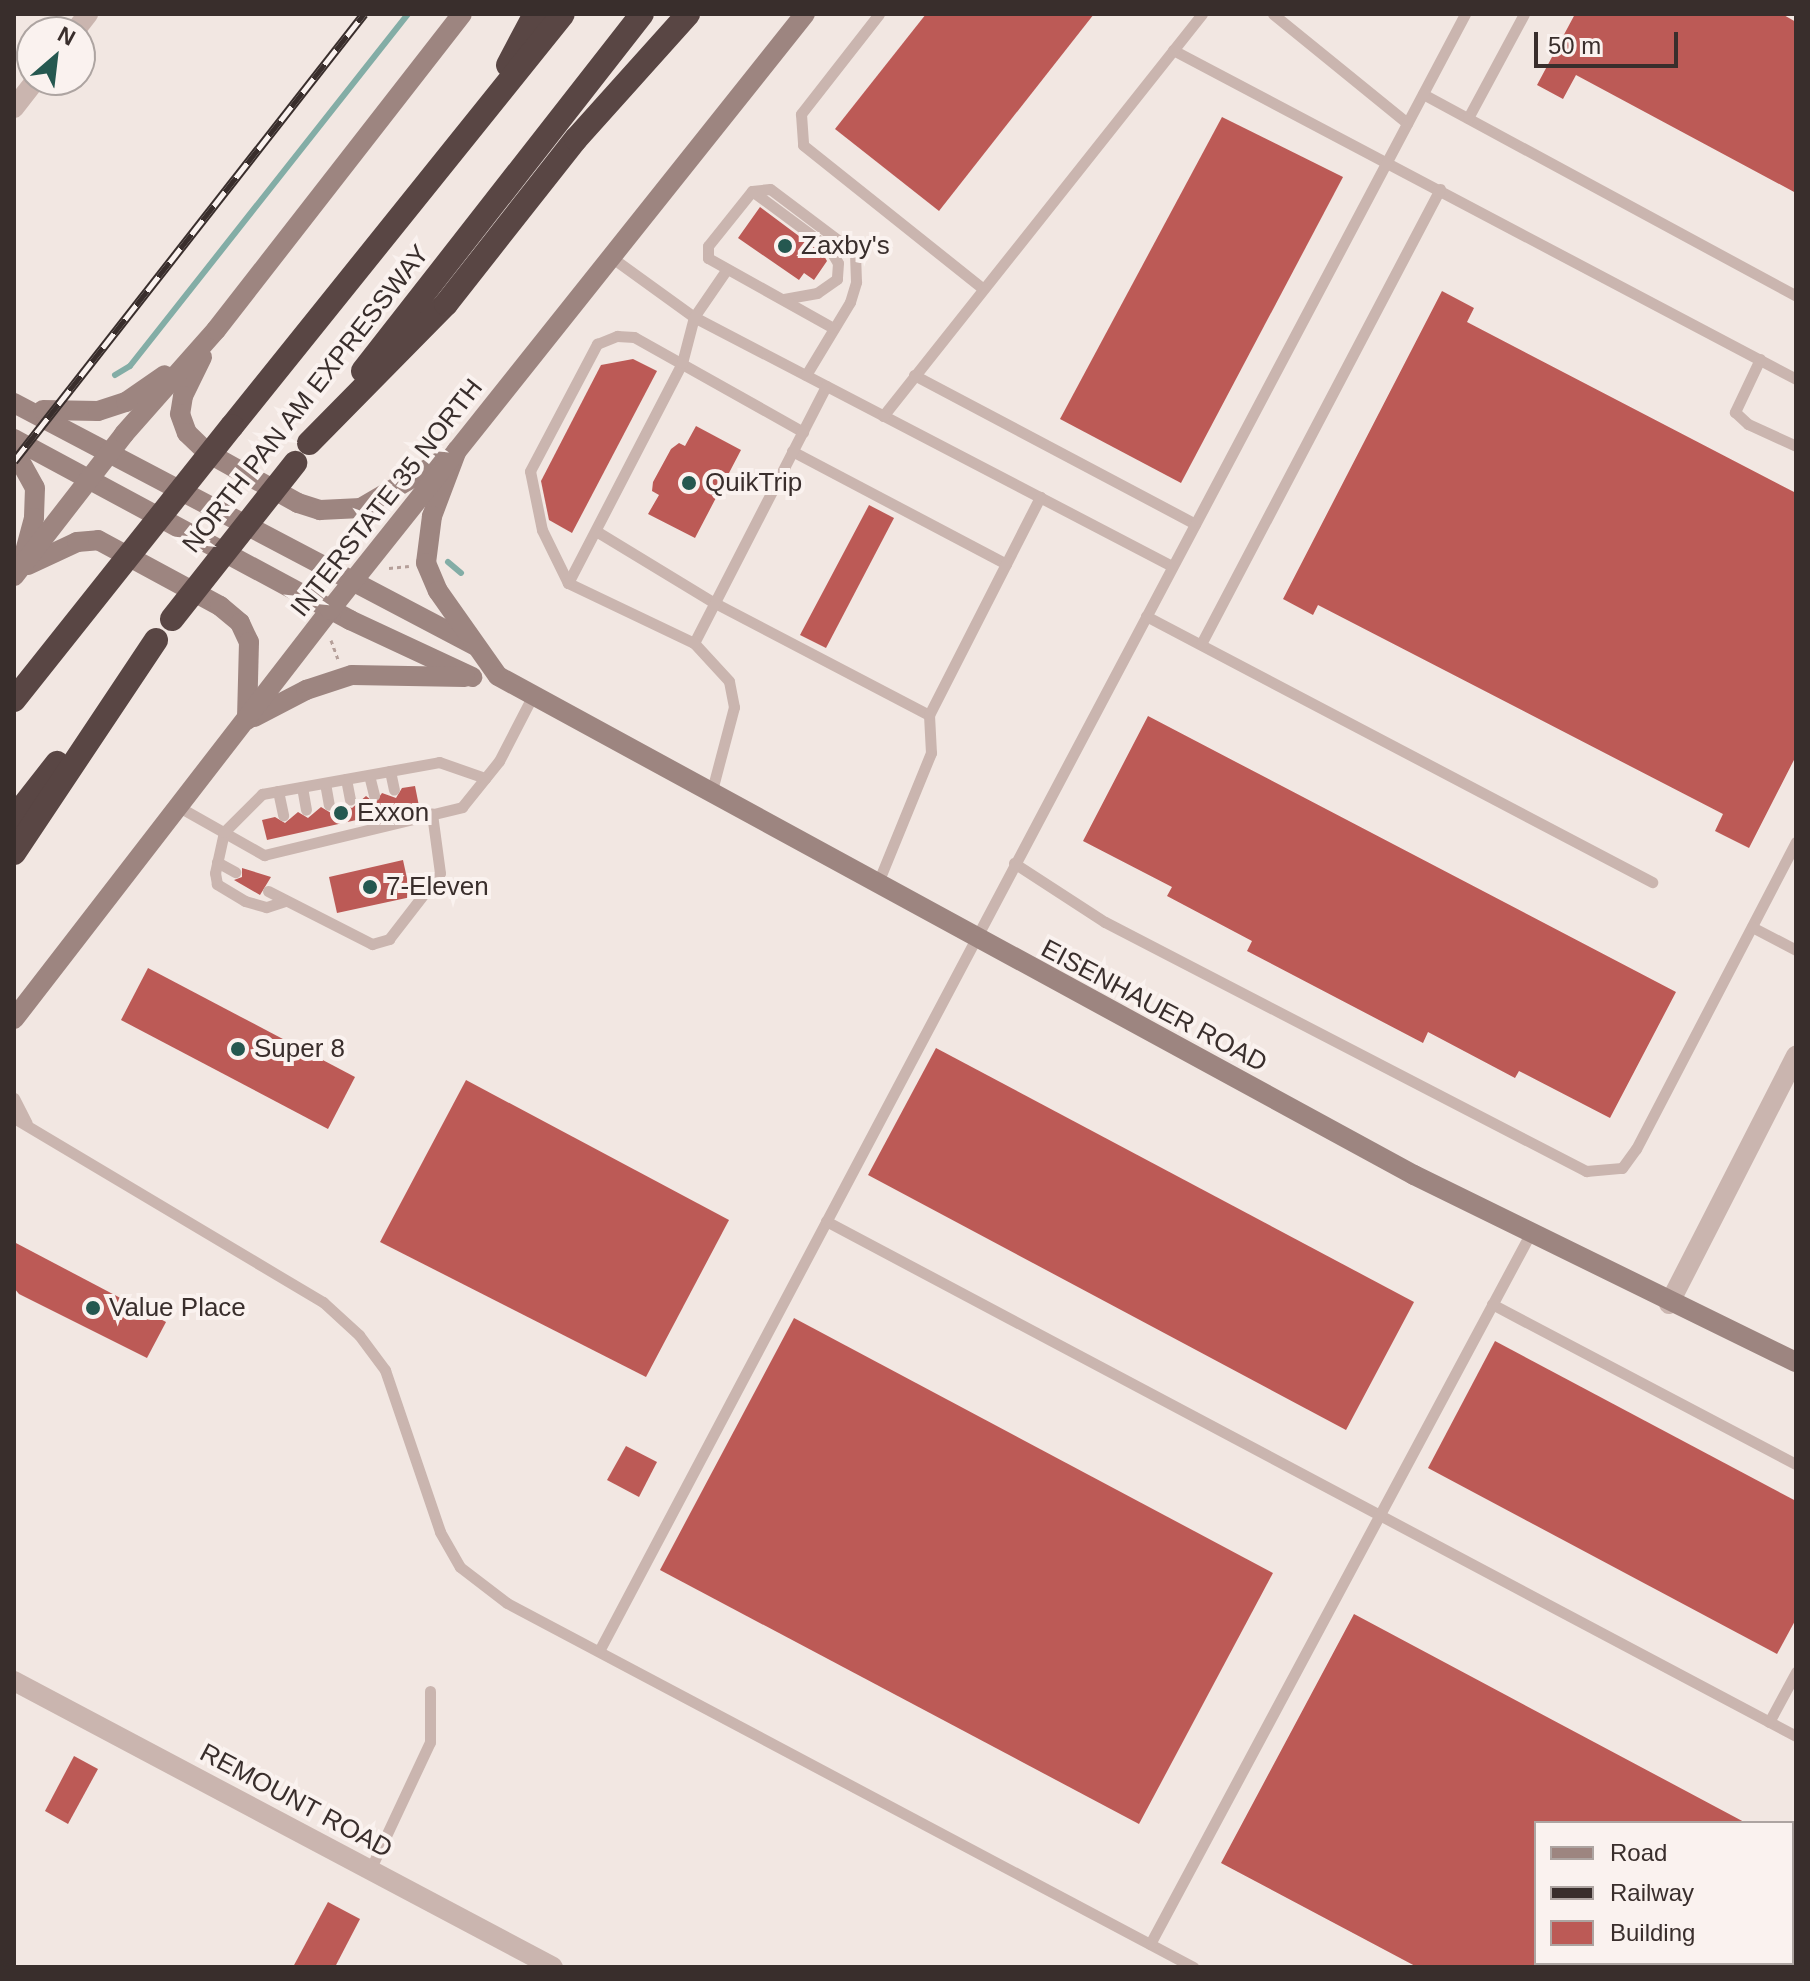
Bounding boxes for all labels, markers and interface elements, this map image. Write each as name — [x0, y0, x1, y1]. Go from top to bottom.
north arrow — [16, 16, 96, 96]
scale bar — [1538, 16, 1682, 66]
text: N — [54, 21, 79, 51]
text: 50 m — [1548, 32, 1601, 59]
place label: Zaxby's — [801, 230, 890, 262]
marker: Zaxby's — [776, 237, 794, 255]
street label: NORTH PAN AM EXPRESSWAY — [176, 238, 436, 560]
street label: INTERSTATE 35 NORTH — [284, 373, 490, 623]
place label: QuikTrip — [705, 467, 802, 499]
marker: QuikTrip — [680, 474, 698, 492]
place label: Exxon — [357, 797, 429, 829]
marker: Exxon — [332, 804, 350, 822]
place label: 7-Eleven — [386, 871, 489, 903]
marker: 7-Eleven — [361, 878, 379, 896]
street label: EISENHAUER ROAD — [1036, 933, 1272, 1079]
place label: Super 8 — [254, 1033, 345, 1065]
marker: Super 8 — [229, 1040, 247, 1058]
place label: Value Place — [109, 1292, 246, 1324]
marker: Value Place — [84, 1299, 102, 1317]
street label: REMOUNT ROAD — [194, 1737, 398, 1865]
legend — [1534, 1821, 1794, 1965]
text: Road — [1610, 1839, 1667, 1866]
text: Railway — [1610, 1879, 1694, 1906]
text: Building — [1610, 1919, 1695, 1946]

